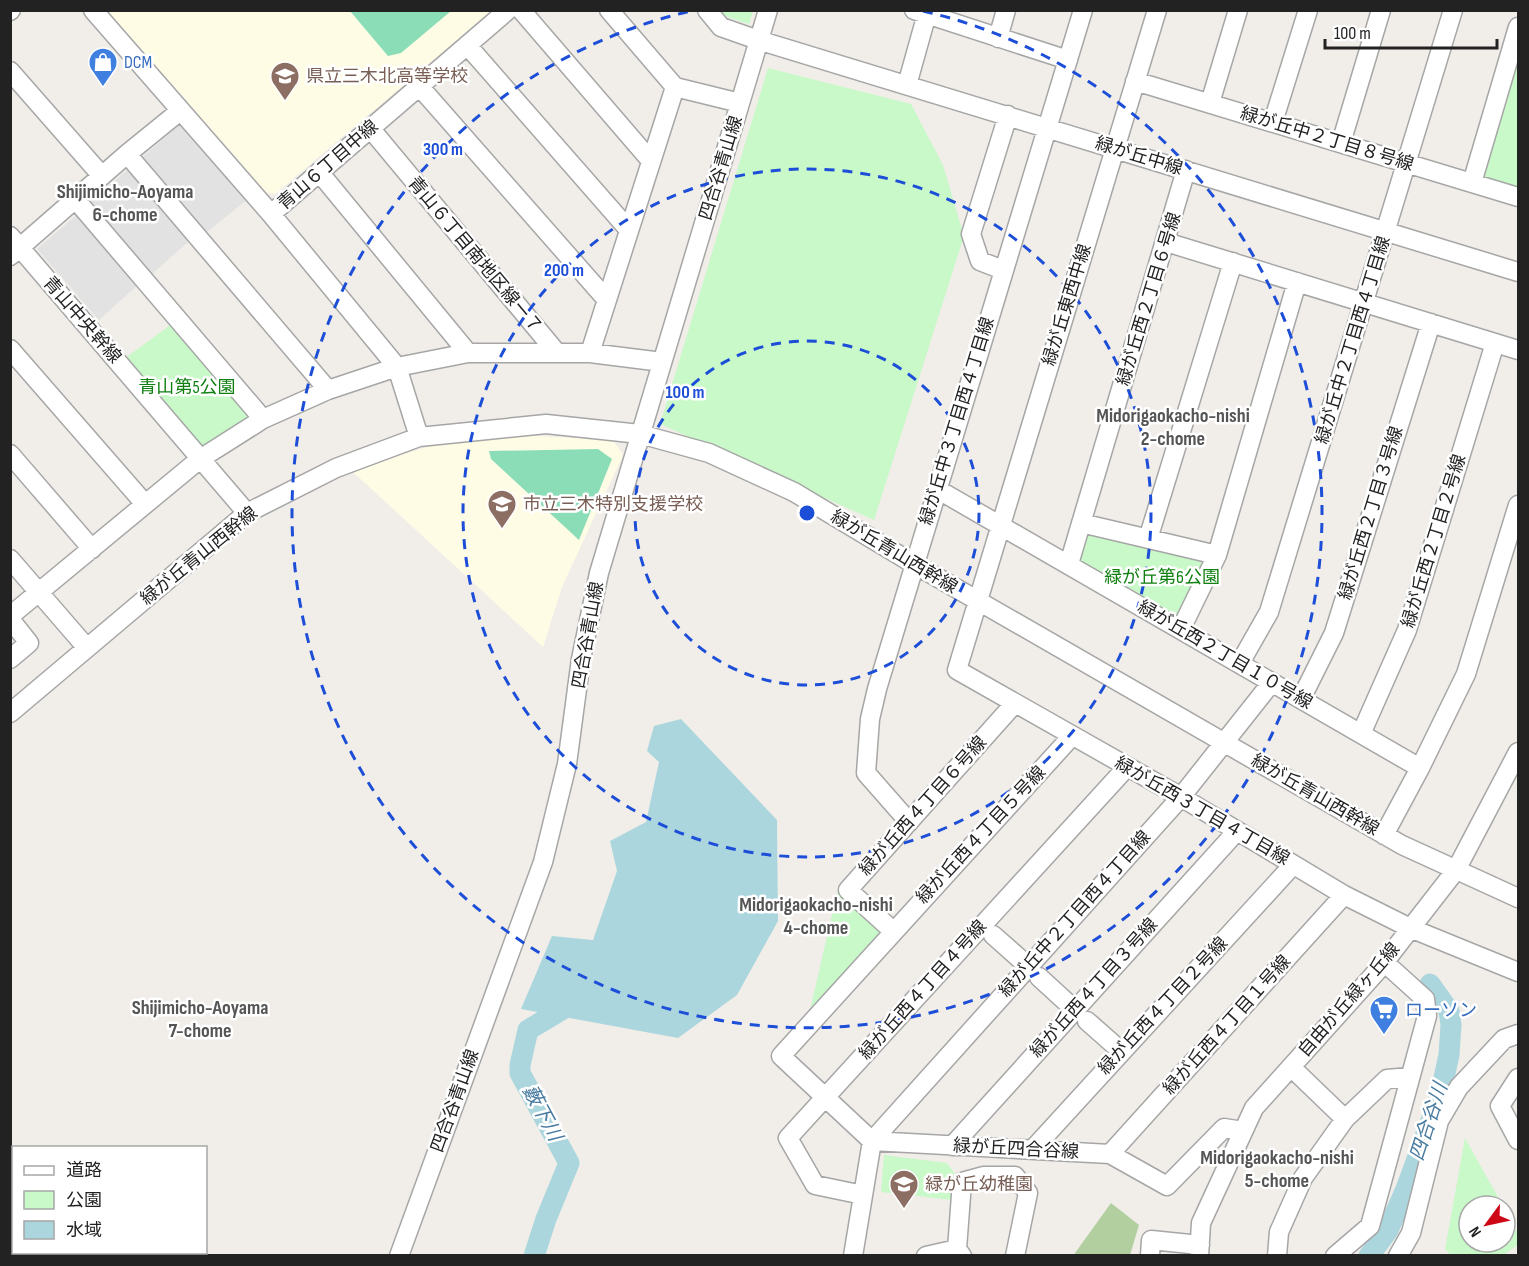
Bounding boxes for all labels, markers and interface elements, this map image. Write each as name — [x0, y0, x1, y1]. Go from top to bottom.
scale bar — [1325, 12, 1498, 50]
text: 100 m — [1334, 23, 1371, 44]
shop icon: DCM — [87, 46, 119, 88]
place label: DCM — [124, 52, 152, 73]
school or university icon: 県立三木北高等学校 — [269, 60, 301, 102]
place label: 県立三木北高等学校 — [306, 66, 468, 87]
street label: 緑が丘中２丁目８号線 — [1238, 103, 1416, 175]
street label: 四合谷青山線 — [695, 113, 747, 223]
street label: 青山６丁目中線 — [274, 116, 382, 214]
street label: 緑が丘中線 — [1093, 133, 1185, 179]
text: 300 m — [423, 139, 463, 160]
street label: 青山６丁目南地区線ー７ — [403, 172, 547, 338]
district label: Shijimicho-Aoyama 6-chome — [57, 180, 193, 227]
street label: 緑が丘西２丁目６号線 — [1113, 210, 1185, 388]
street label: 緑が丘中２丁目西４丁目線 — [1311, 234, 1395, 446]
street label: 緑が丘東西中線 — [1039, 242, 1095, 368]
text: 200 m — [544, 260, 584, 281]
street label: 青山中央幹線 — [39, 272, 125, 368]
street label: 緑が丘中３丁目西４丁目線 — [915, 315, 999, 527]
park label: 青山第5公園 — [138, 377, 236, 398]
text: 100 m — [666, 382, 705, 403]
district label: Midorigaokacho-nishi 2-chome — [1096, 404, 1250, 451]
street label: 緑が丘西２丁目３号線 — [1335, 424, 1407, 602]
street label: 緑が丘西２丁目２号線 — [1398, 452, 1470, 630]
school or university icon: 市立三木特別支援学校 — [486, 488, 518, 530]
place label: 市立三木特別支援学校 — [523, 494, 703, 515]
street label: 緑が丘青山西幹線 — [136, 503, 262, 609]
centre of rings — [797, 503, 817, 523]
street label: 緑が丘青山西幹線 — [827, 506, 961, 598]
park label: 緑が丘第6公園 — [1104, 567, 1220, 588]
street label: 四合谷青山線 — [568, 580, 608, 690]
street label: 緑が丘西２丁目１０号線 — [1134, 596, 1316, 714]
street label: 緑が丘西４丁目６号線 — [855, 732, 991, 880]
street label: 緑が丘青山西幹線 — [1247, 750, 1383, 840]
street label: 緑が丘西３丁目４丁目線 — [1111, 752, 1293, 870]
street label: 緑が丘西４丁目５号線 — [912, 762, 1050, 908]
street label: 緑が丘中２丁目西４丁目線 — [995, 827, 1155, 1001]
district label: Midorigaokacho-nishi 4-chome — [739, 893, 893, 940]
street label: 緑が丘西４丁目３号線 — [1026, 914, 1162, 1062]
street label: 緑が丘西４丁目４号線 — [855, 916, 991, 1064]
street label: 緑が丘西４丁目２号線 — [1094, 933, 1232, 1079]
street label: 自由が丘緑ヶ丘線 — [1294, 939, 1404, 1061]
street label: 緑が丘西４丁目１号線 — [1159, 951, 1295, 1099]
supermarket icon: ローソン — [1368, 994, 1400, 1036]
district label: Shijimicho-Aoyama 7-chome — [132, 996, 268, 1043]
place label: ローソン — [1405, 1000, 1477, 1021]
street label: 四合谷青山線 — [427, 1047, 483, 1155]
water label: 四合谷川 — [1405, 1078, 1453, 1164]
water label: 藪下川 — [517, 1081, 568, 1147]
street label: 緑が丘四合谷線 — [953, 1135, 1079, 1163]
legend — [12, 1146, 207, 1254]
district label: Midorigaokacho-nishi 5-chome — [1200, 1146, 1354, 1193]
text: 道路 — [66, 1160, 102, 1181]
school or university icon: 緑が丘幼稚園 — [888, 1168, 920, 1210]
place label: 緑が丘幼稚園 — [925, 1174, 1033, 1195]
text: 公園 — [66, 1190, 102, 1211]
north arrow — [1457, 1194, 1517, 1254]
text: 水域 — [66, 1220, 102, 1241]
text: N — [1465, 1223, 1486, 1240]

